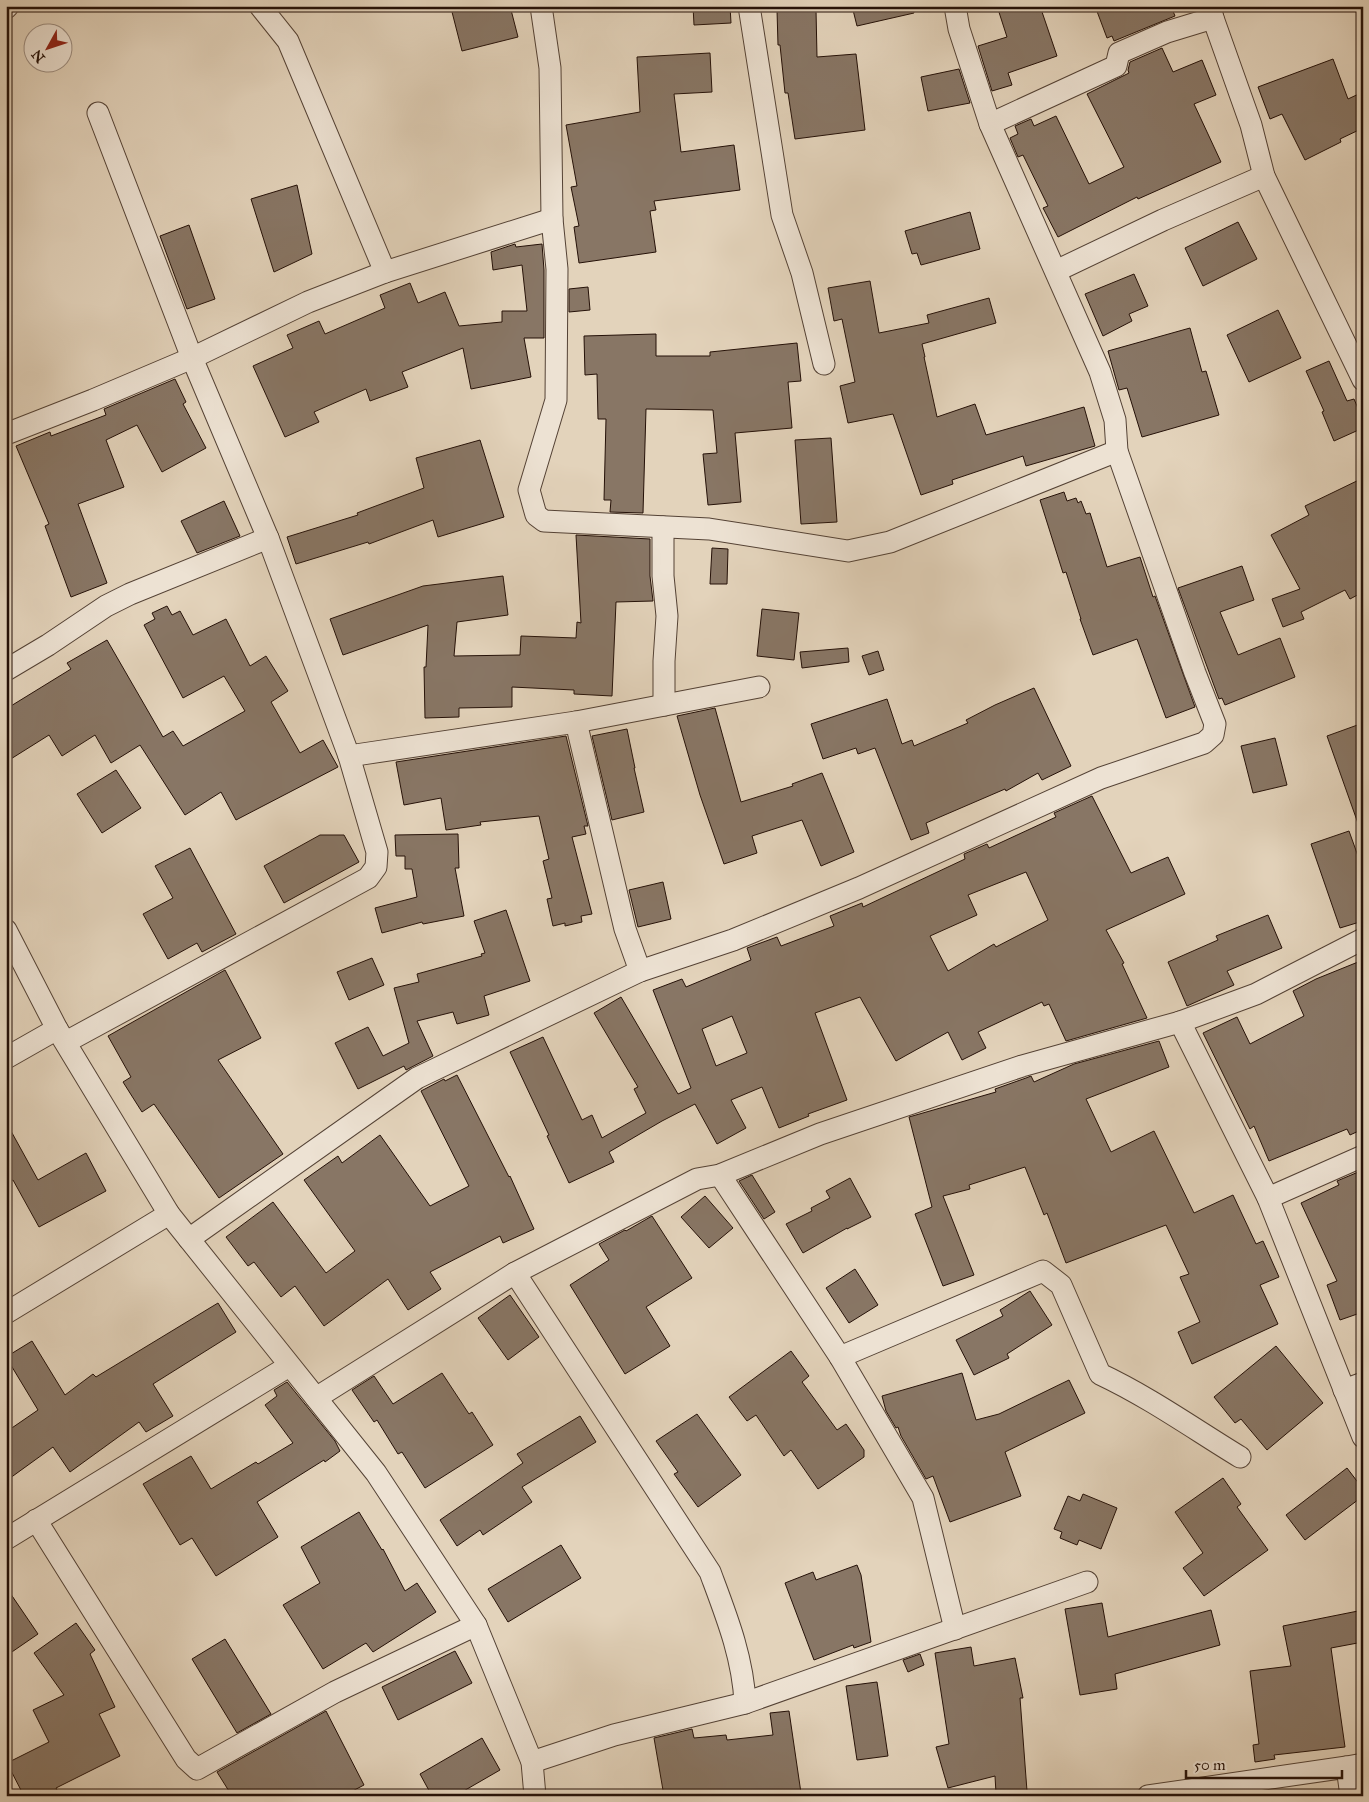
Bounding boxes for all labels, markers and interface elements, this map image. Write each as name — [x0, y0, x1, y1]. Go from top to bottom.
north arrow — [22, 22, 72, 72]
text: N — [28, 46, 49, 66]
scale bar — [1186, 1747, 1343, 1779]
text: 50 m — [1194, 1756, 1226, 1774]

